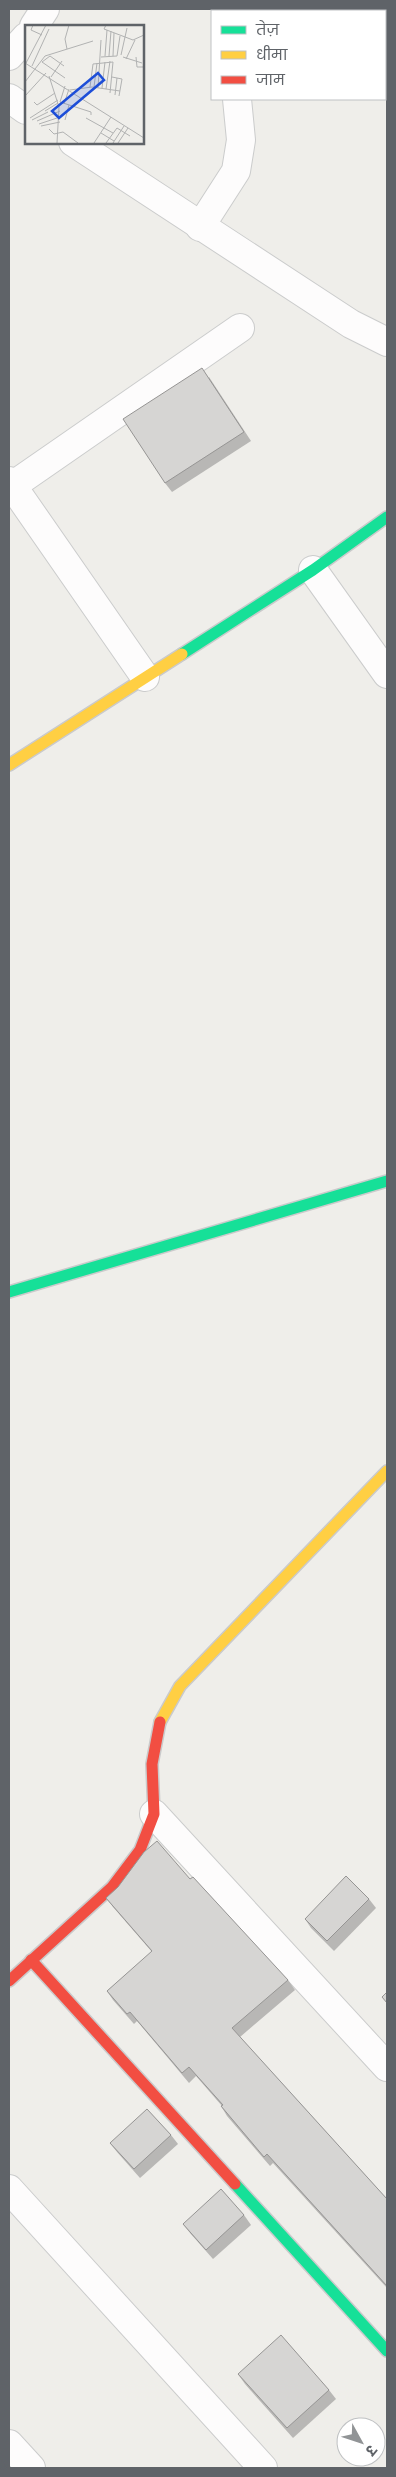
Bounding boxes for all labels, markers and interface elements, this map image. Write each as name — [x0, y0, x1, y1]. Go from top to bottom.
legend — [211, 10, 386, 100]
text: तेज़ — [255, 19, 279, 40]
inset map — [25, 25, 144, 144]
text: धीमा — [256, 44, 288, 65]
text: जाम — [255, 69, 286, 90]
north arrow — [336, 2417, 386, 2467]
text: उ — [360, 2440, 382, 2461]

